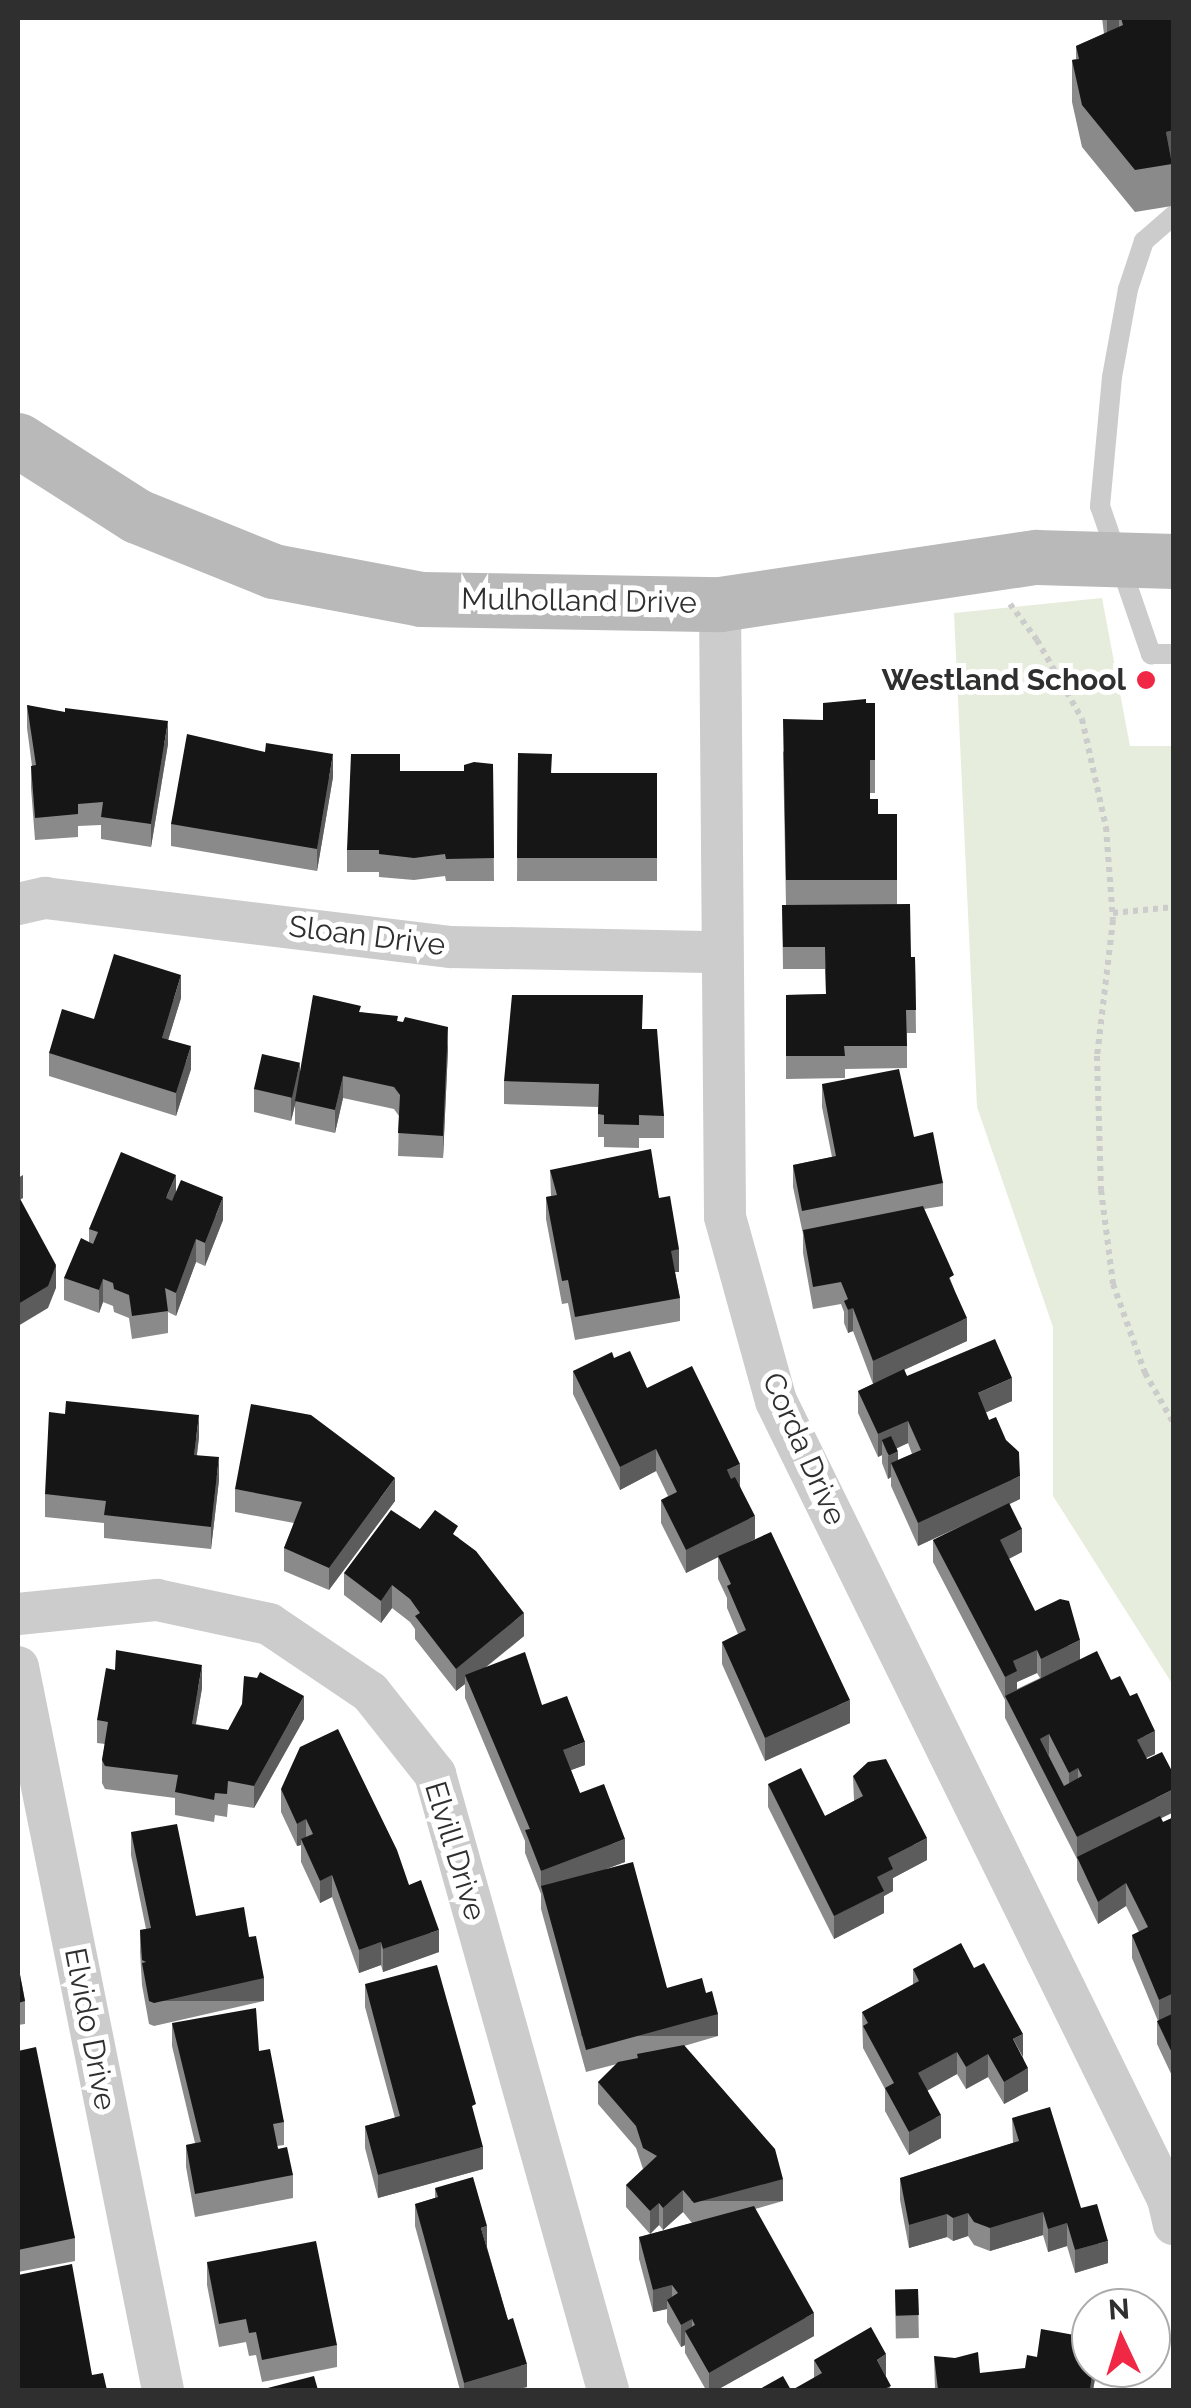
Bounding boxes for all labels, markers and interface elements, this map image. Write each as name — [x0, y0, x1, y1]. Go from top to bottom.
street label: Mulholland Drive — [461, 581, 697, 621]
place label: Westland School — [882, 662, 1126, 698]
marker: Westland School — [1135, 669, 1157, 691]
street label: Sloan Drive — [287, 909, 447, 963]
street label: Corda Drive — [754, 1367, 854, 1531]
street label: Elvill Drive — [417, 1777, 493, 1925]
street label: Elvido Drive — [57, 1945, 123, 2113]
north arrow — [1071, 2288, 1171, 2388]
text: N — [1107, 2292, 1131, 2327]

